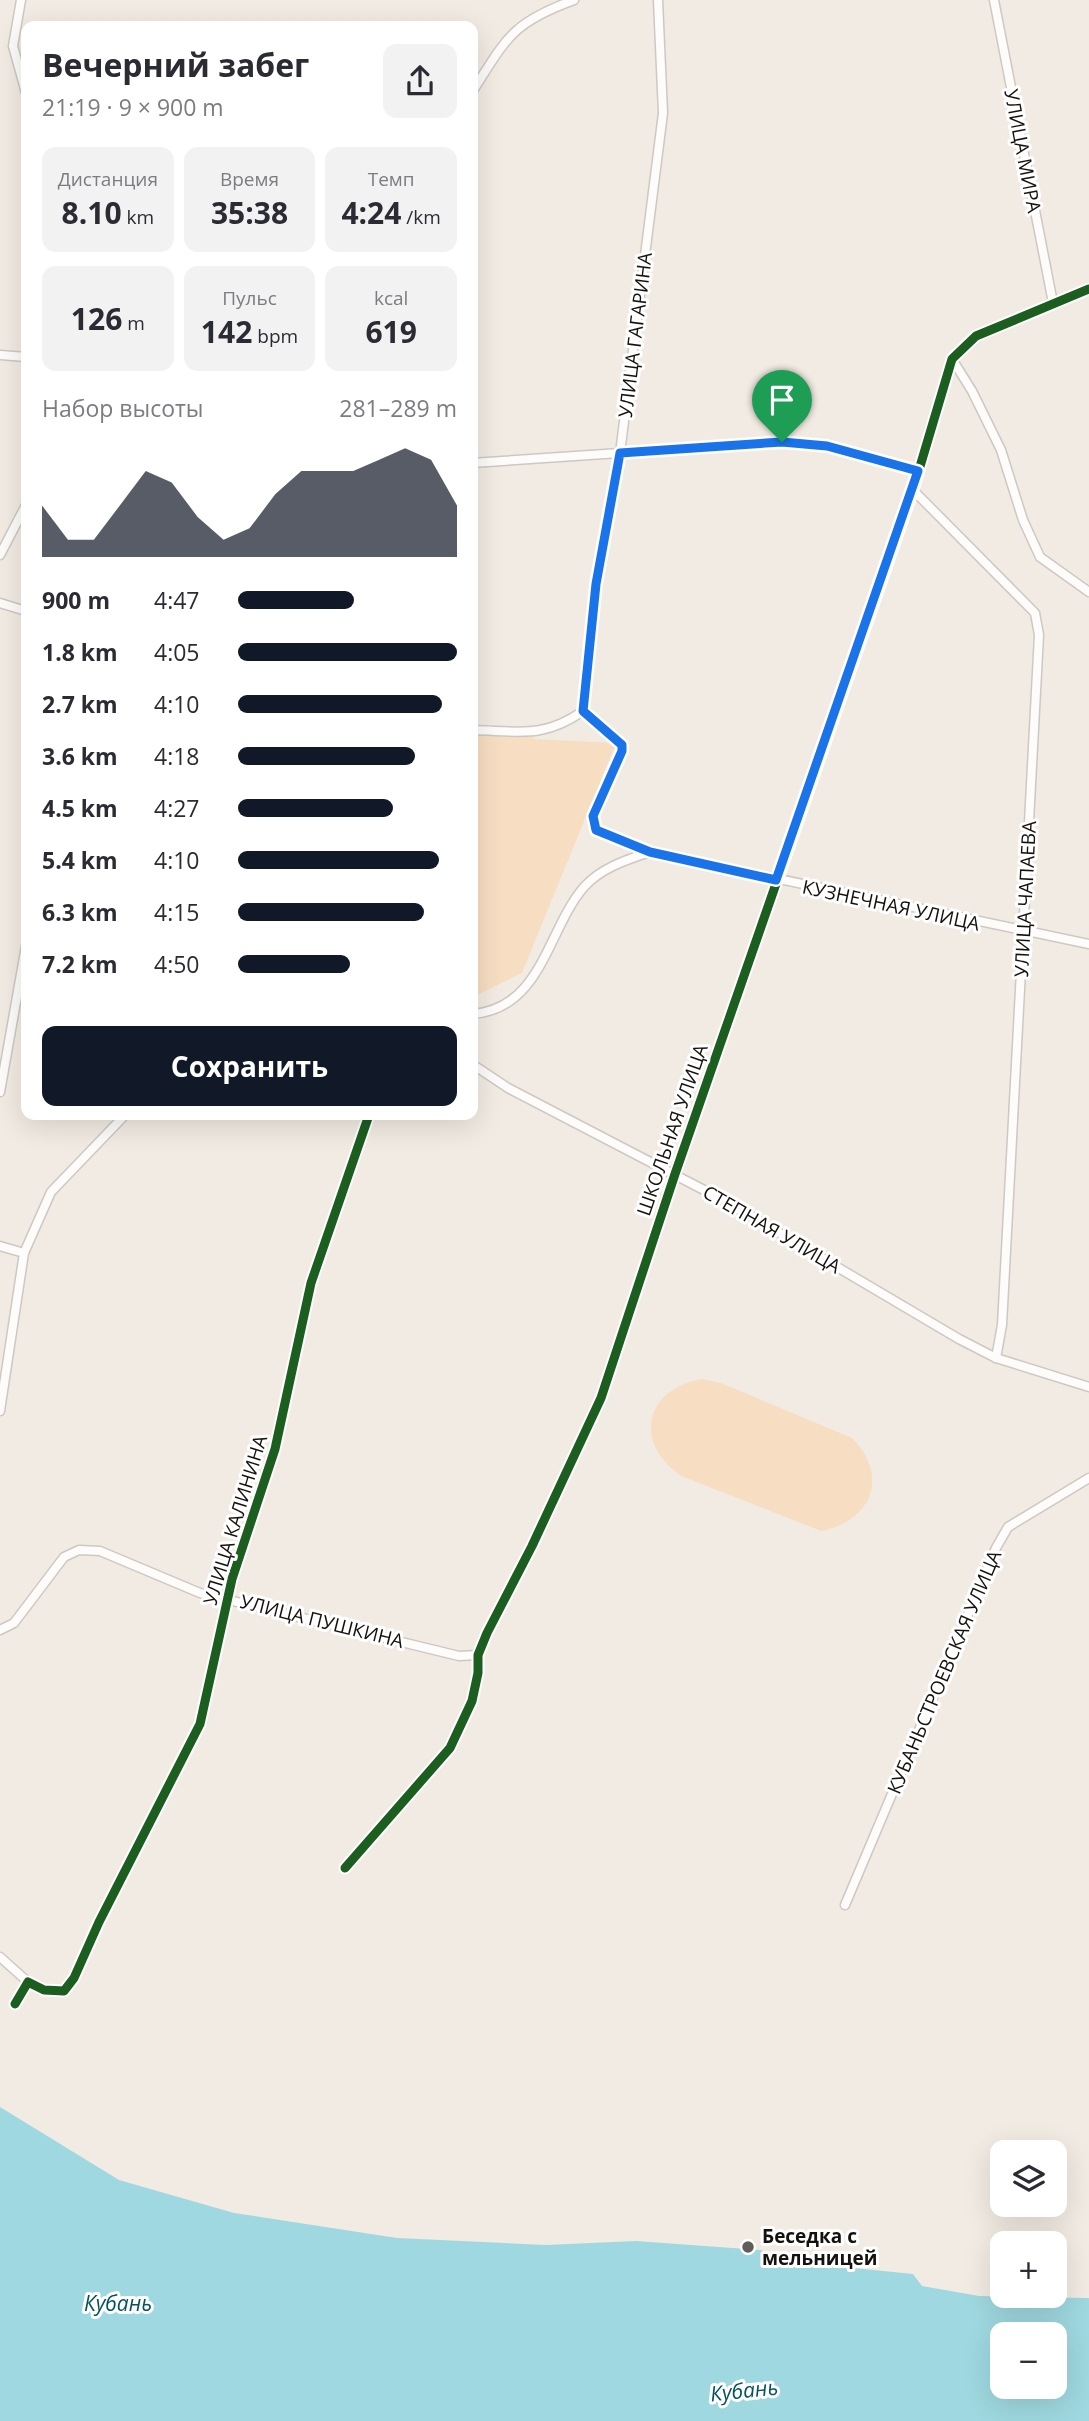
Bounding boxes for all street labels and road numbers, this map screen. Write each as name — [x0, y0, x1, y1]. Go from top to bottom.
street label: УЛИЦА МИРА — [998, 87, 1048, 215]
street label: УЛИЦА ГАГАРИНА — [612, 251, 658, 419]
street label: УЛИЦА ЧАПАЕВА — [1008, 820, 1042, 978]
street label: КУЗНЕЧНАЯ УЛИЦА — [800, 874, 982, 936]
street label: ШКОЛЬНАЯ УЛИЦА — [630, 1041, 714, 1219]
street label: СТЕПНАЯ УЛИЦА — [698, 1179, 846, 1279]
street label: УЛИЦА КАЛИНИНА — [197, 1432, 273, 1608]
street label: КУБАНЬСТРОЕВСКАЯ УЛИЦА — [881, 1546, 1007, 1798]
street label: УЛИЦА ПУШКИНА — [237, 1588, 407, 1654]

